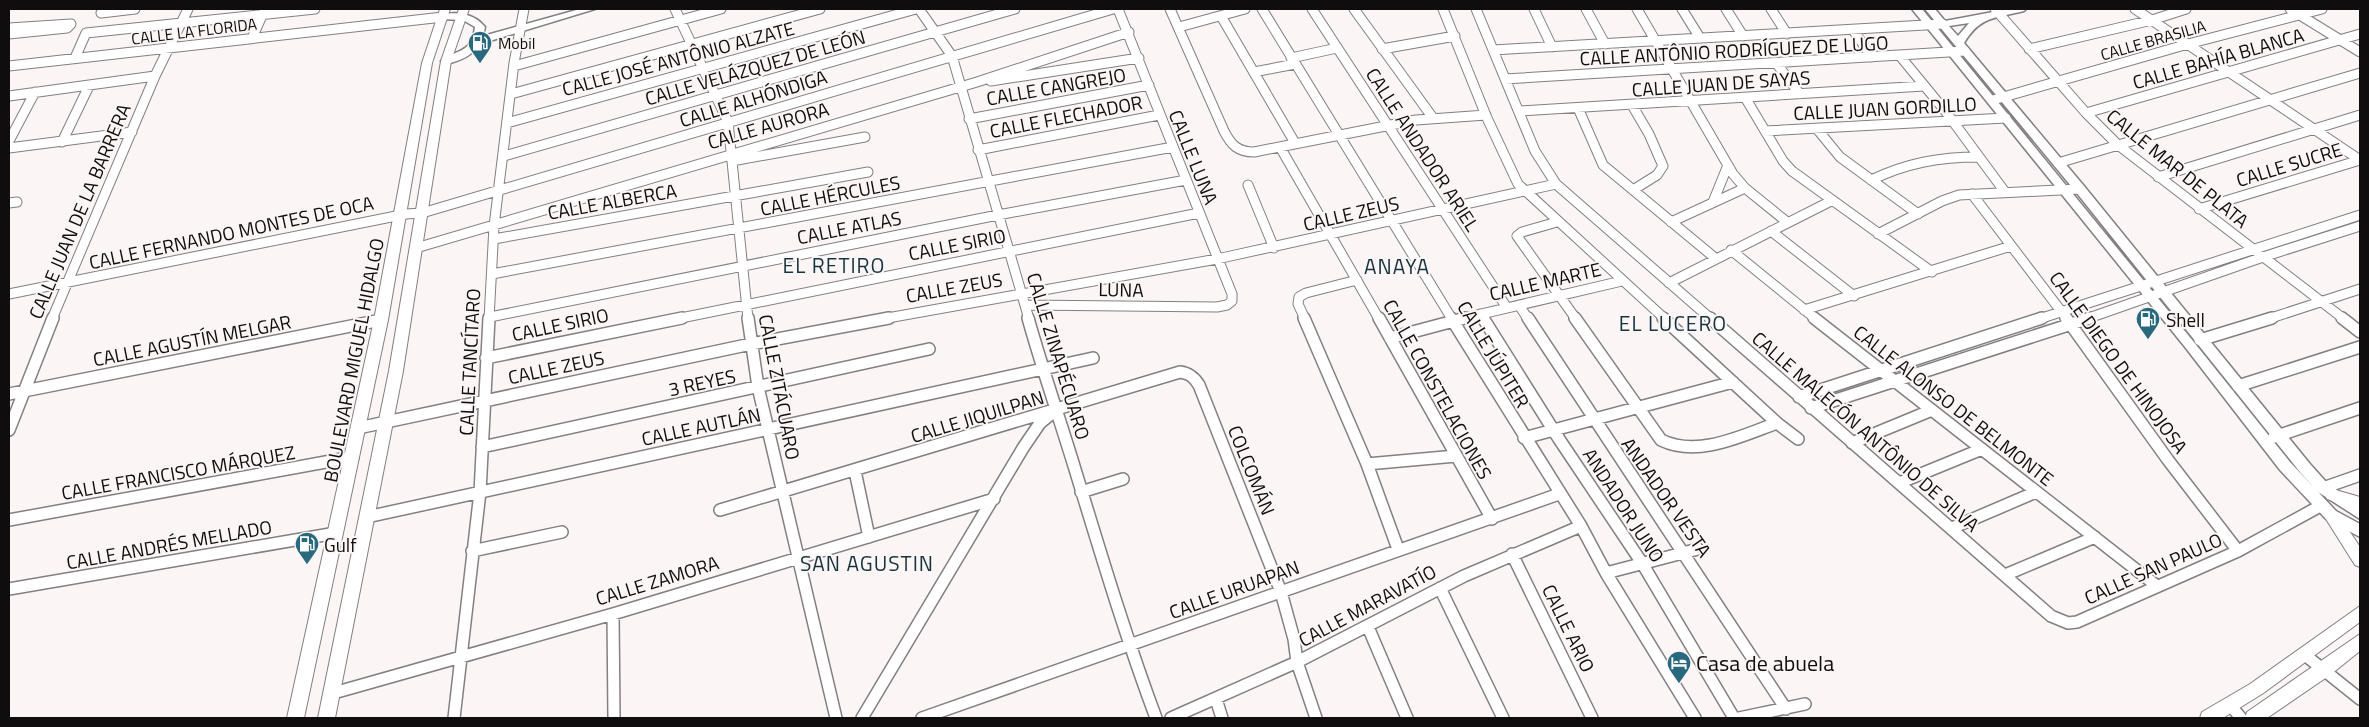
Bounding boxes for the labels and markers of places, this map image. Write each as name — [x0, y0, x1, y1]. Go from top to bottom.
fuel station icon: Mobil — [467, 30, 493, 64]
place label: Mobil — [498, 31, 535, 55]
place label: Shell — [2166, 305, 2205, 334]
fuel station icon: Shell — [2135, 306, 2161, 340]
place label: Gulf — [324, 530, 357, 559]
fuel station icon: Gulf — [294, 531, 320, 565]
place label: Casa de abuela — [1696, 646, 1834, 680]
hotel icon: Casa de abuela — [1666, 650, 1692, 684]

